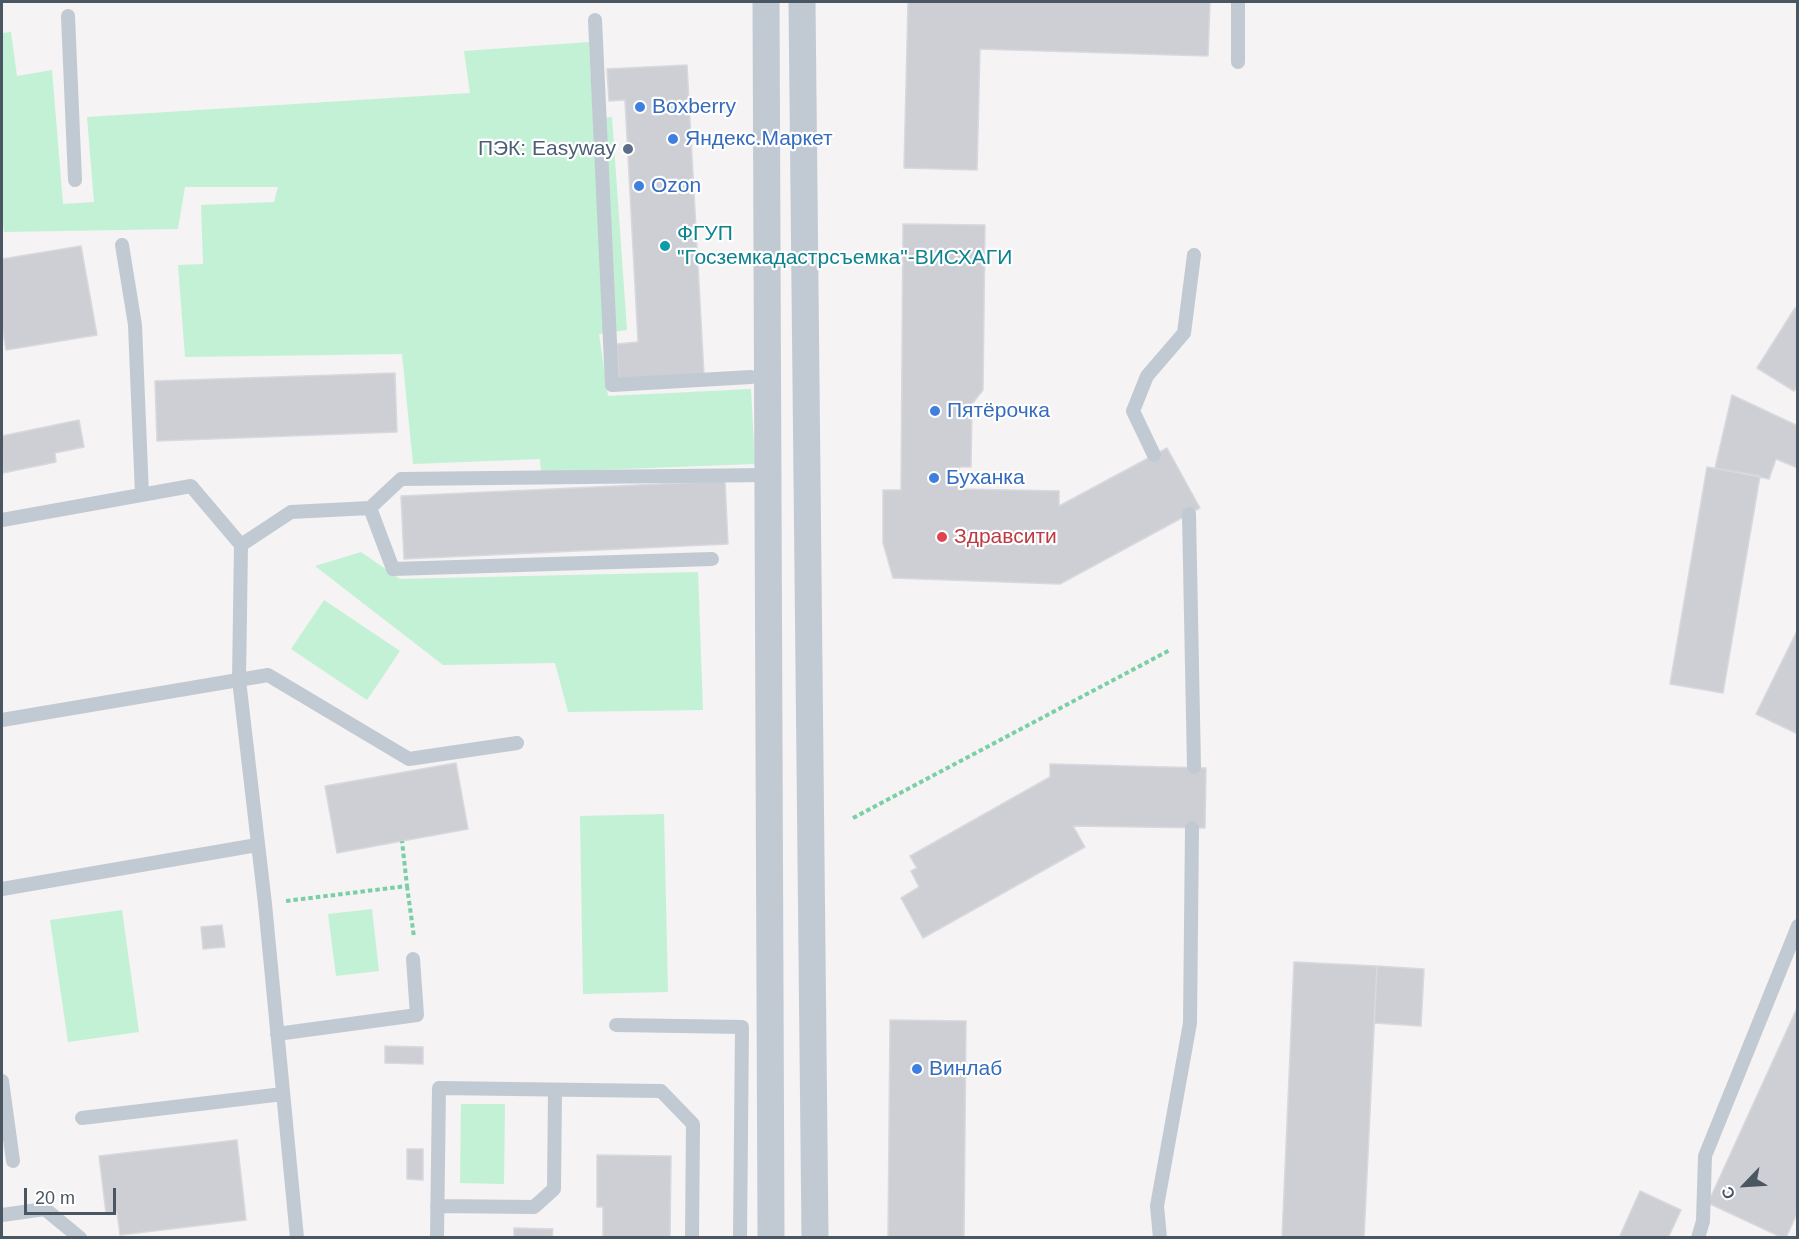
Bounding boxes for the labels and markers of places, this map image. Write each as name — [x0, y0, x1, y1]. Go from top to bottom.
place label: Boxberry — [652, 94, 736, 120]
marker: Boxberry — [633, 100, 647, 114]
place label: Яндекс.Маркет — [685, 126, 833, 152]
marker: Яндекс.Маркет — [666, 132, 680, 146]
place label: ПЭК: Easyway — [478, 136, 616, 162]
marker: ПЭК: Easyway — [621, 142, 635, 156]
place label: Ozon — [651, 173, 701, 199]
marker: Ozon — [632, 179, 646, 193]
place label: ФГУП "Госземкадастрсъемка"-ВИСХАГИ — [677, 221, 1012, 271]
marker: ФГУП "Госземкадастрсъемка"-ВИСХАГИ — [658, 239, 672, 253]
place label: Пятёрочка — [947, 398, 1050, 424]
marker: Пятёрочка — [928, 404, 942, 418]
place label: Буханка — [946, 465, 1025, 491]
marker: Буханка — [927, 471, 941, 485]
place label: Здравсити — [954, 524, 1057, 550]
marker: Здравсити — [935, 530, 949, 544]
place label: Винлаб — [929, 1056, 1002, 1082]
marker: Винлаб — [910, 1062, 924, 1076]

